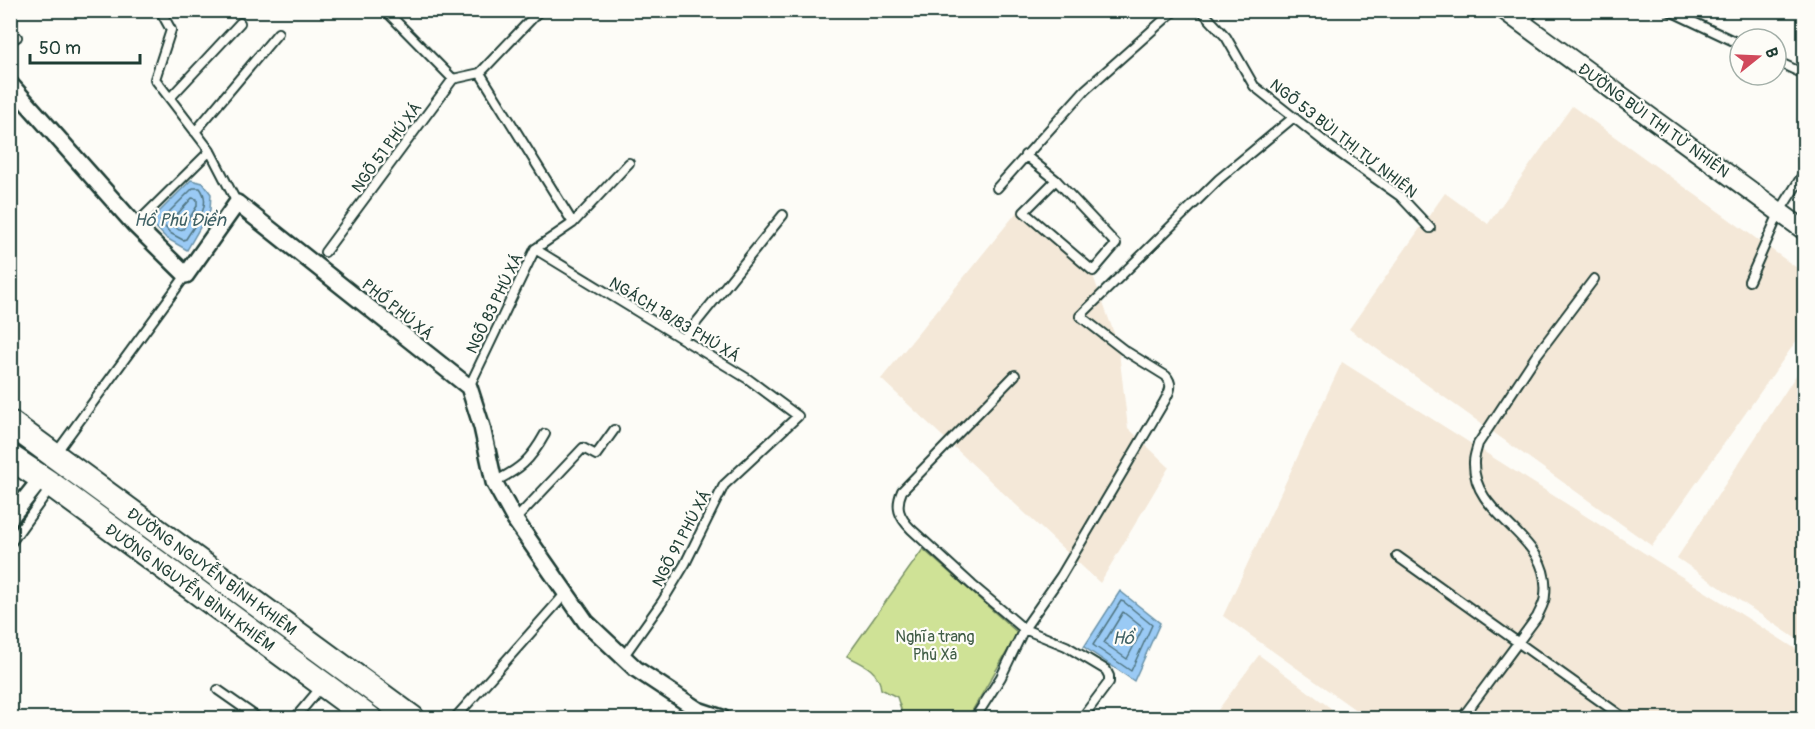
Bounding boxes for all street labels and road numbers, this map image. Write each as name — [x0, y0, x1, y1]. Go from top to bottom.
street label: ĐƯỜNG BÙI THỊ TỪ NHIÊN — [1574, 58, 1734, 182]
street label: NGÕ 53 BÙI THỊ TỰ NHIÊN — [1266, 74, 1422, 203]
street label: NGÕ 51 PHÚ XÁ — [347, 98, 426, 197]
street label: NGÕ 83 PHÚ XÁ — [462, 250, 528, 357]
street label: PHỐ PHÚ XÁ — [358, 273, 439, 345]
street label: NGÁCH 18/83 PHÚ XÁ — [605, 273, 744, 367]
street label: NGÕ 91 PHÚ XÁ — [648, 487, 716, 590]
street label: ĐƯỜNG NGUYỄN BỈNH KHIÊM — [123, 501, 302, 640]
street label: ĐƯỜNG NGUYỄN BÌNH KHIÊM — [101, 517, 280, 656]

